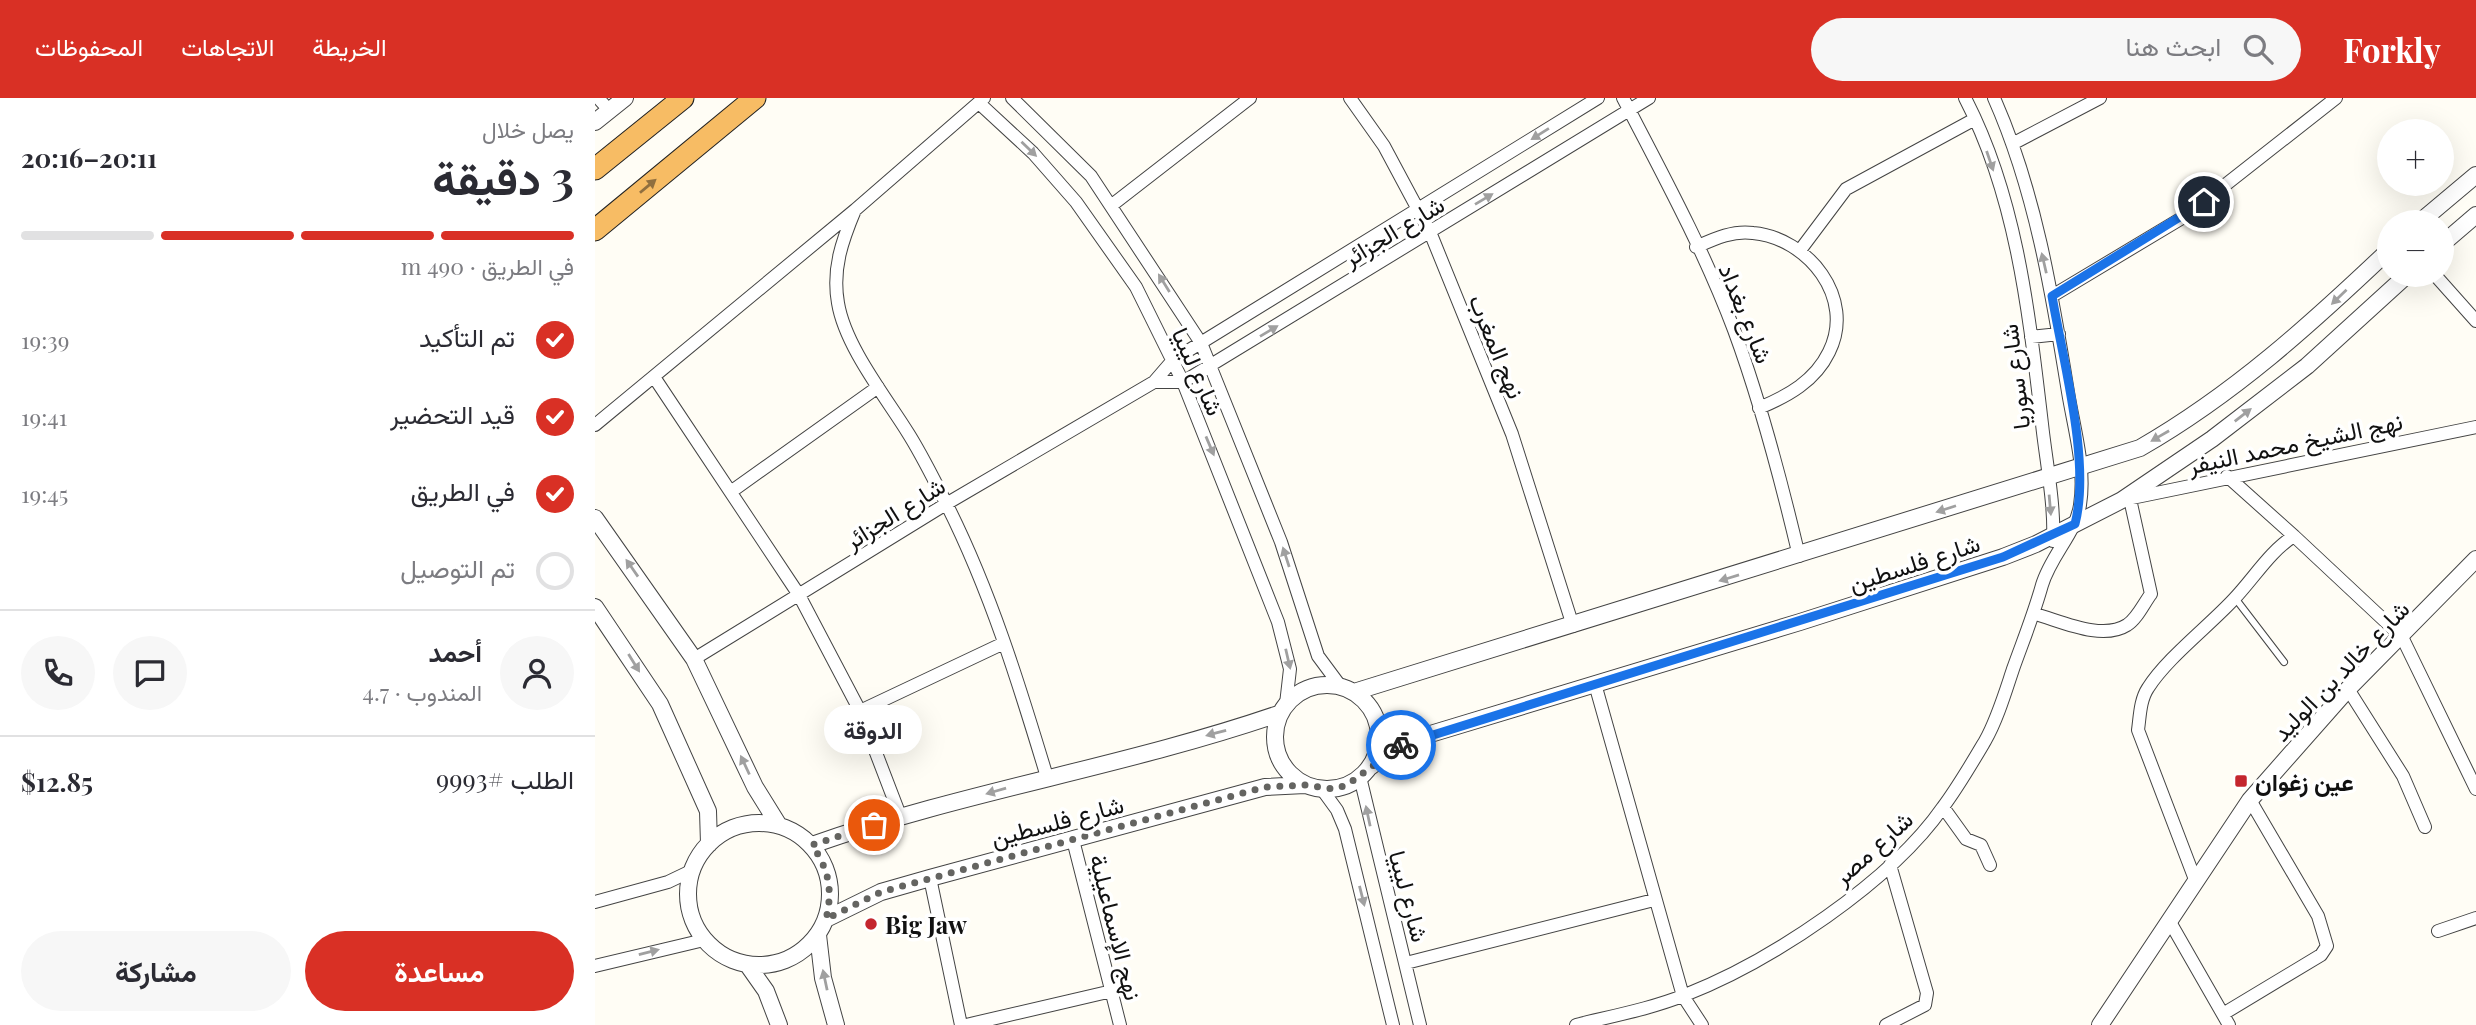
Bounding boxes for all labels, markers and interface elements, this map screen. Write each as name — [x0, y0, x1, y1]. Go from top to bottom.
search box — [1811, 18, 2301, 81]
text: Forkly — [2343, 27, 2441, 71]
text: ابحث هنا — [2125, 28, 2221, 63]
text: المحفوظات — [35, 30, 143, 62]
text: الاتجاهات — [181, 30, 274, 62]
text: الخريطة — [312, 30, 387, 62]
icon: search — [2239, 30, 2277, 68]
text: يصل خلال — [482, 113, 574, 144]
map controls — [2377, 119, 2454, 287]
button: + — [2377, 119, 2454, 196]
one-way arrow — [1530, 127, 1550, 140]
text: 20:11–20:16 — [21, 140, 157, 175]
one-way arrow — [1020, 141, 1037, 157]
text: 3 دقيقة — [432, 145, 574, 207]
one-way arrow — [1985, 151, 1996, 172]
pin — [2174, 172, 2234, 232]
one-way arrow — [638, 179, 656, 194]
icon: home — [2185, 183, 2223, 221]
street label: شارع الجزائر — [1336, 187, 1451, 275]
one-way arrow — [1474, 193, 1493, 206]
button: − — [2377, 210, 2454, 287]
text: في الطريق · 490 m — [401, 250, 574, 281]
one-way arrow — [2039, 252, 2050, 274]
street label: شارع بغداد — [1711, 258, 1781, 368]
one-way arrow — [1157, 274, 1170, 293]
street label: نهج المغرب — [1460, 289, 1533, 404]
one-way arrow — [2331, 289, 2348, 306]
text: تم التأكيد — [419, 319, 515, 354]
icon: check — [536, 321, 574, 359]
street label: شارع ليبيا — [1164, 322, 1233, 421]
street label: شارع سوريا — [1992, 322, 2038, 431]
text: 19:39 — [21, 324, 69, 355]
one-way arrow — [1259, 324, 1278, 337]
text: قيد التحضير — [390, 396, 515, 431]
icon: check — [536, 398, 574, 436]
text: 19:41 — [21, 401, 67, 432]
street label: نهج الشيخ محمد النيفر — [2184, 404, 2406, 484]
one-way arrow — [2234, 407, 2252, 422]
one-way arrow — [2151, 430, 2170, 442]
one-way arrow — [1205, 435, 1216, 456]
street label: شارع الجزائر — [837, 469, 951, 558]
text: في الطريق — [411, 473, 515, 508]
icon: check — [536, 475, 574, 513]
text: 19:45 — [21, 478, 68, 509]
one-way arrow — [2045, 494, 2056, 516]
one-way arrow — [1935, 505, 1956, 515]
street label: شارع فلسطين — [1844, 526, 1984, 600]
one-way arrow — [1280, 547, 1291, 568]
text: تم التوصيل — [400, 550, 515, 585]
one-way arrow — [626, 559, 640, 577]
one-way arrow — [1718, 573, 1739, 584]
street label: شارع خالد بن الوليد — [2265, 593, 2417, 749]
text: أحمد — [429, 634, 482, 669]
button: phone — [21, 636, 95, 710]
button: chat — [113, 636, 187, 710]
button: person — [500, 636, 574, 710]
one-way arrow — [1282, 648, 1293, 670]
one-way arrow — [627, 653, 640, 672]
text: المندوب · 4.7 — [363, 676, 482, 707]
callout: الدوقة — [825, 706, 923, 755]
courier — [1366, 710, 1436, 780]
text: الدوقة — [843, 714, 903, 745]
icon: bike — [1382, 726, 1420, 764]
one-way arrow — [1205, 728, 1227, 739]
one-way arrow — [739, 755, 751, 775]
text: الطلب #9993 — [436, 761, 574, 796]
text: $12.85 — [21, 764, 93, 799]
place label: عين زغوان — [2255, 765, 2354, 798]
marker: عين زغوان — [2233, 773, 2249, 789]
one-way arrow — [985, 787, 1006, 797]
street label: شارع فلسطين — [987, 787, 1127, 855]
pin — [844, 795, 904, 855]
street label: شارع مصر — [1825, 803, 1920, 893]
one-way arrow — [1362, 805, 1373, 827]
icon: bag — [855, 806, 893, 844]
street label: شارع ليبيا — [1381, 847, 1438, 946]
street label: نهج الإسماعيلية — [1080, 851, 1151, 1004]
one-way arrow — [1357, 885, 1368, 907]
place label: Big Jaw — [885, 908, 967, 940]
marker: Big Jaw — [863, 916, 879, 932]
button: مشاركة — [21, 931, 291, 1011]
button: مساعدة — [305, 931, 574, 1011]
one-way arrow — [638, 946, 660, 957]
one-way arrow — [819, 969, 830, 991]

